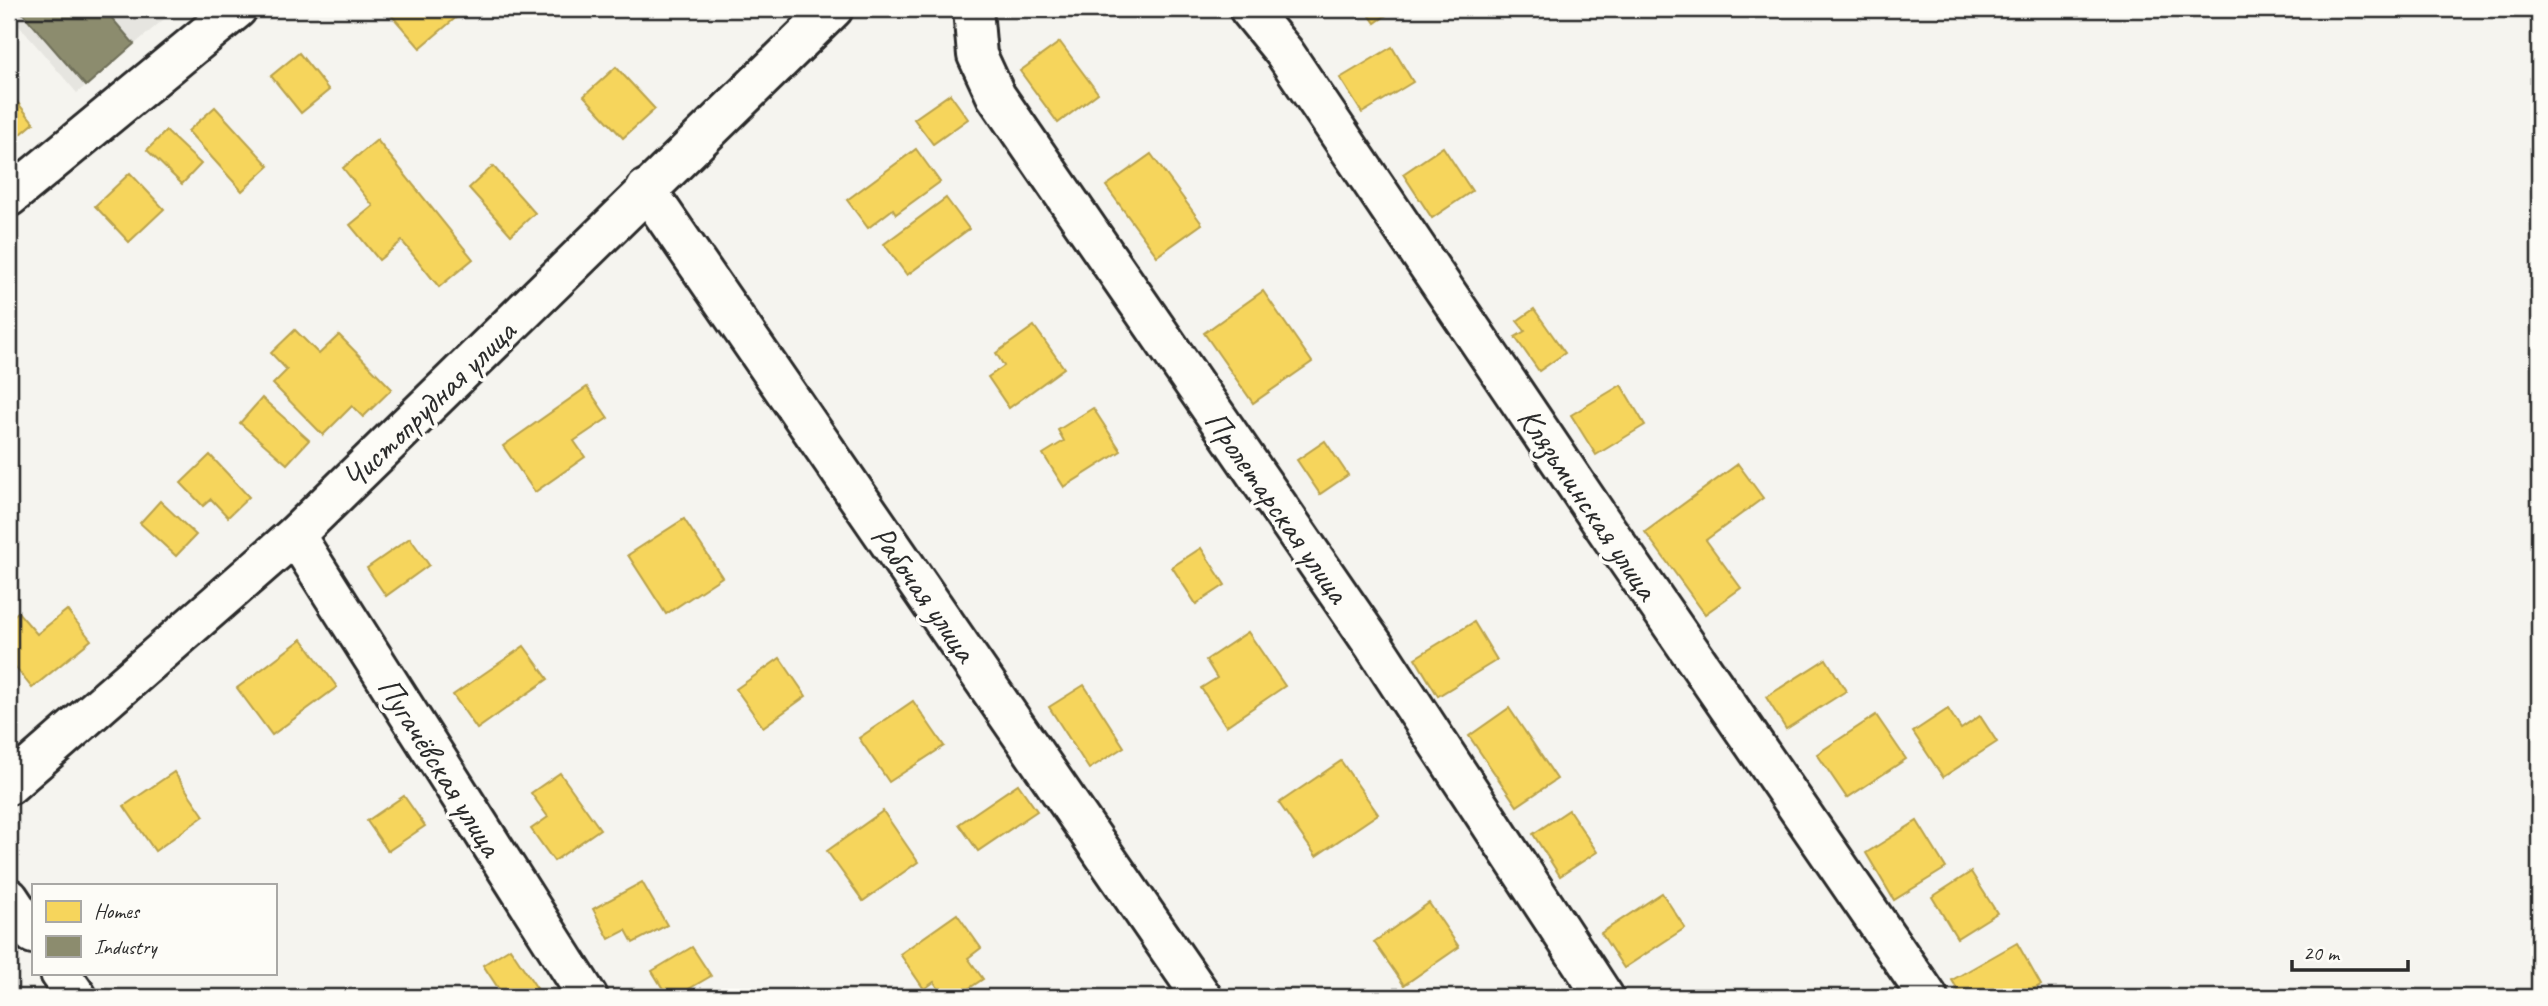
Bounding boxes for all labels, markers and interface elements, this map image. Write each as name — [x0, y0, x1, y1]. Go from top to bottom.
street label: Чистопрудная улица — [333, 310, 526, 498]
street label: Клязьминская улица — [1508, 399, 1669, 610]
street label: Пролетарская улица — [1195, 402, 1360, 613]
street label: Рабочая улица — [862, 517, 988, 672]
street label: Пугачёвская улица — [368, 669, 513, 866]
legend — [32, 884, 276, 974]
text: Homes — [94, 898, 141, 924]
scale bar — [2292, 929, 2408, 973]
text: Industry — [94, 934, 158, 960]
text: 20 m — [2303, 940, 2341, 966]

